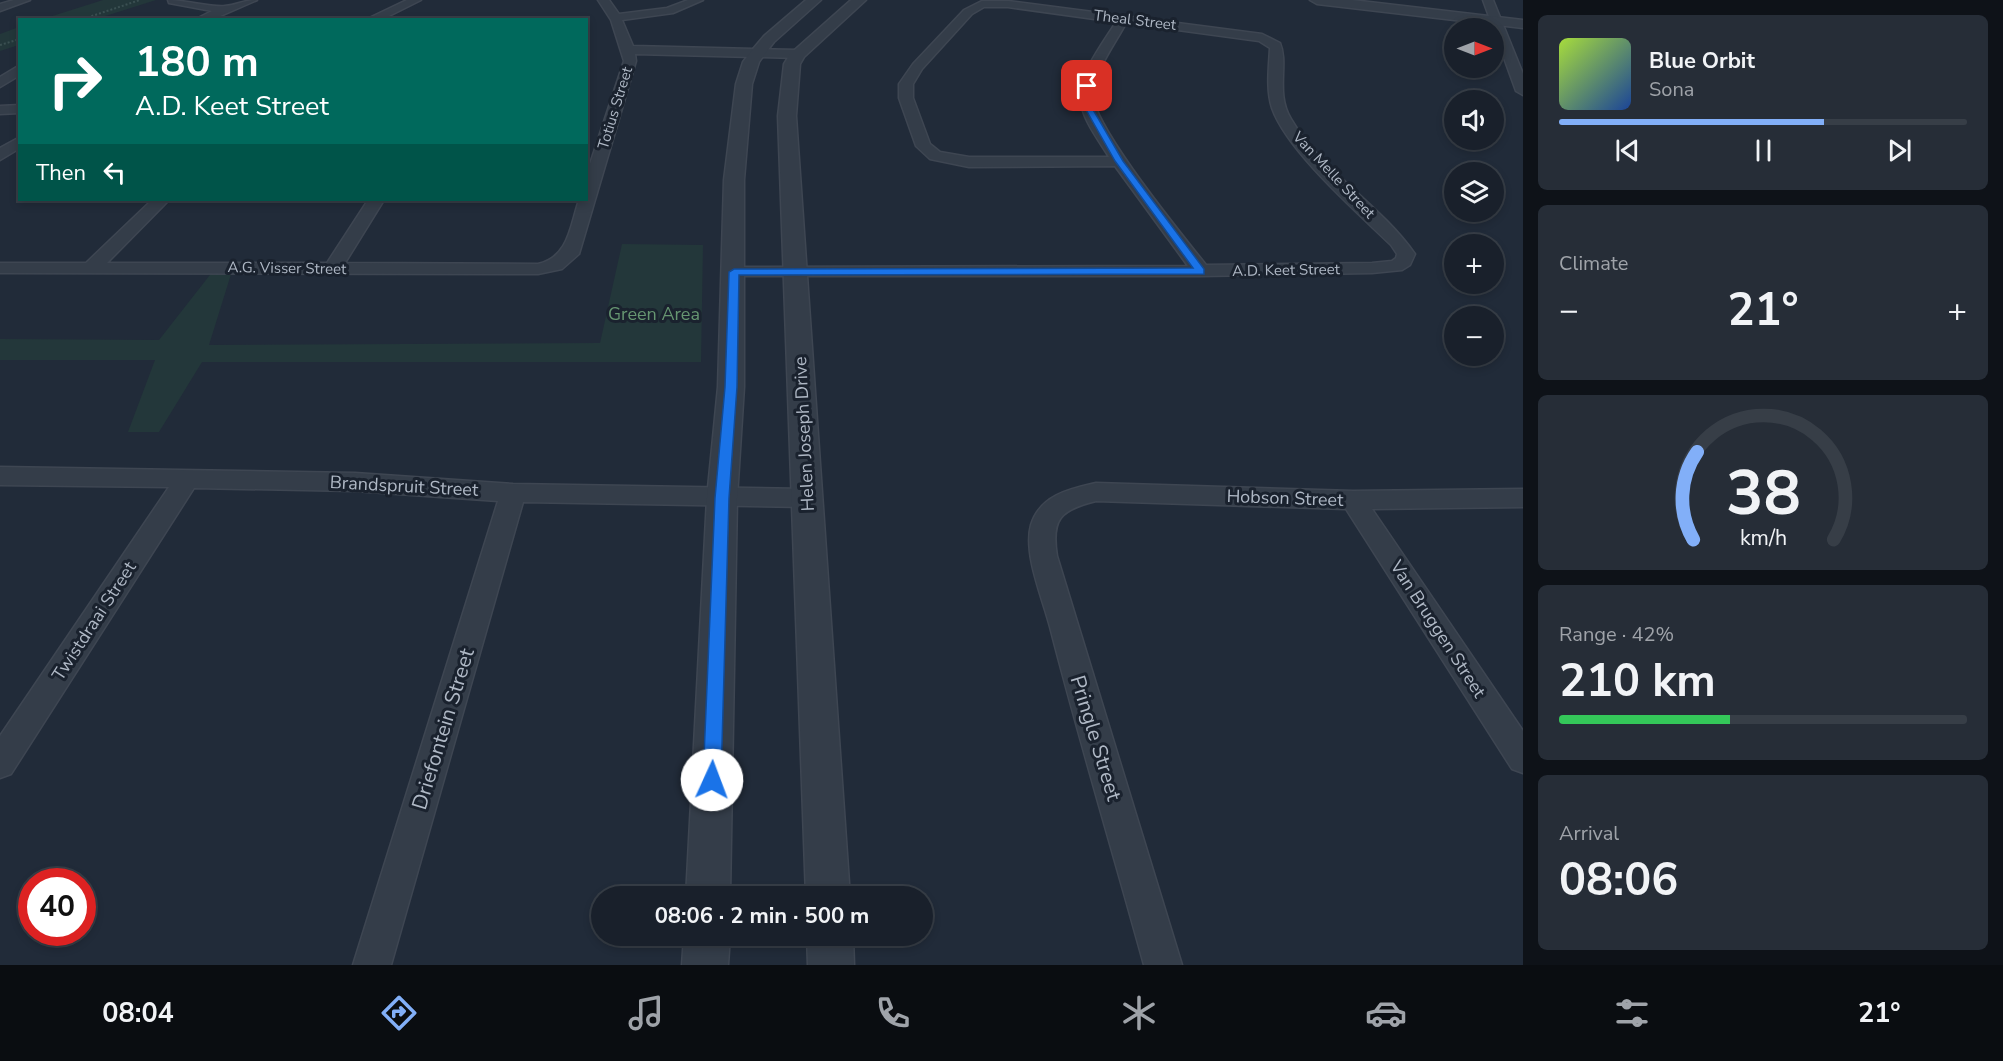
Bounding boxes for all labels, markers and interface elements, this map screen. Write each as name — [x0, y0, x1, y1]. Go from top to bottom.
street label: Theal Street — [1093, 5, 1178, 35]
north arrow — [1444, 18, 1504, 78]
map controls — [1444, 18, 1504, 366]
text: 180 m — [135, 34, 259, 91]
icon: right — [36, 42, 114, 120]
text: Blue Orbit — [1649, 46, 1755, 76]
pin — [1061, 60, 1112, 111]
street label: Totius Street — [593, 64, 637, 152]
icon: arrive — [1070, 69, 1103, 102]
text: Sona — [1649, 76, 1694, 103]
text: A.D. Keet Street — [135, 88, 329, 125]
button: sound — [1444, 90, 1504, 150]
street label: Van Melle Street — [1288, 126, 1380, 223]
icon: previous — [1611, 134, 1644, 167]
icon: pause — [1747, 134, 1780, 167]
icon: next — [1883, 134, 1916, 167]
icon: left — [98, 156, 131, 189]
text: Then — [36, 158, 86, 188]
button: layers — [1444, 162, 1504, 222]
button: + — [1444, 234, 1504, 294]
text: Climate — [1559, 250, 1628, 277]
street label: A.G. Visser Street — [228, 257, 347, 279]
street label: A.D. Keet Street — [1232, 259, 1341, 281]
text: 21° — [1727, 280, 1799, 341]
text: − — [1559, 288, 1579, 333]
text: + — [1947, 288, 1967, 333]
park label: Green Area — [608, 302, 700, 326]
button: − — [1444, 306, 1504, 366]
street label: Helen Joseph Drive — [788, 356, 820, 512]
text: 38 — [1726, 451, 1800, 536]
street label: Brandspruit Street — [329, 470, 480, 502]
street label: Hobson Street — [1226, 484, 1344, 512]
text: km/h — [1739, 523, 1787, 553]
street label: Van Bruggen Street — [1384, 555, 1492, 703]
street label: Twistdraai Street — [46, 556, 142, 685]
text: Range · 42% — [1559, 621, 1674, 648]
street label: Driefontein Street — [405, 644, 481, 813]
text: 210 km — [1559, 651, 1716, 712]
street label: Pringle Street — [1064, 672, 1129, 805]
position arrow — [680, 748, 744, 812]
text: Arrival — [1559, 820, 1619, 847]
text: 08:06 — [1559, 850, 1678, 911]
speed limit sign: 40 — [18, 868, 96, 946]
text: 08:06 · 2 min · 500 m — [655, 901, 869, 931]
icon: directions — [378, 992, 420, 1034]
icon: music — [625, 992, 667, 1034]
icon: phone — [872, 992, 914, 1034]
icon: climate — [1118, 992, 1160, 1034]
icon: car — [1365, 992, 1407, 1034]
icon: filters — [1611, 992, 1653, 1034]
text: 08:04 — [102, 995, 174, 1032]
text: 21° — [1858, 995, 1901, 1032]

